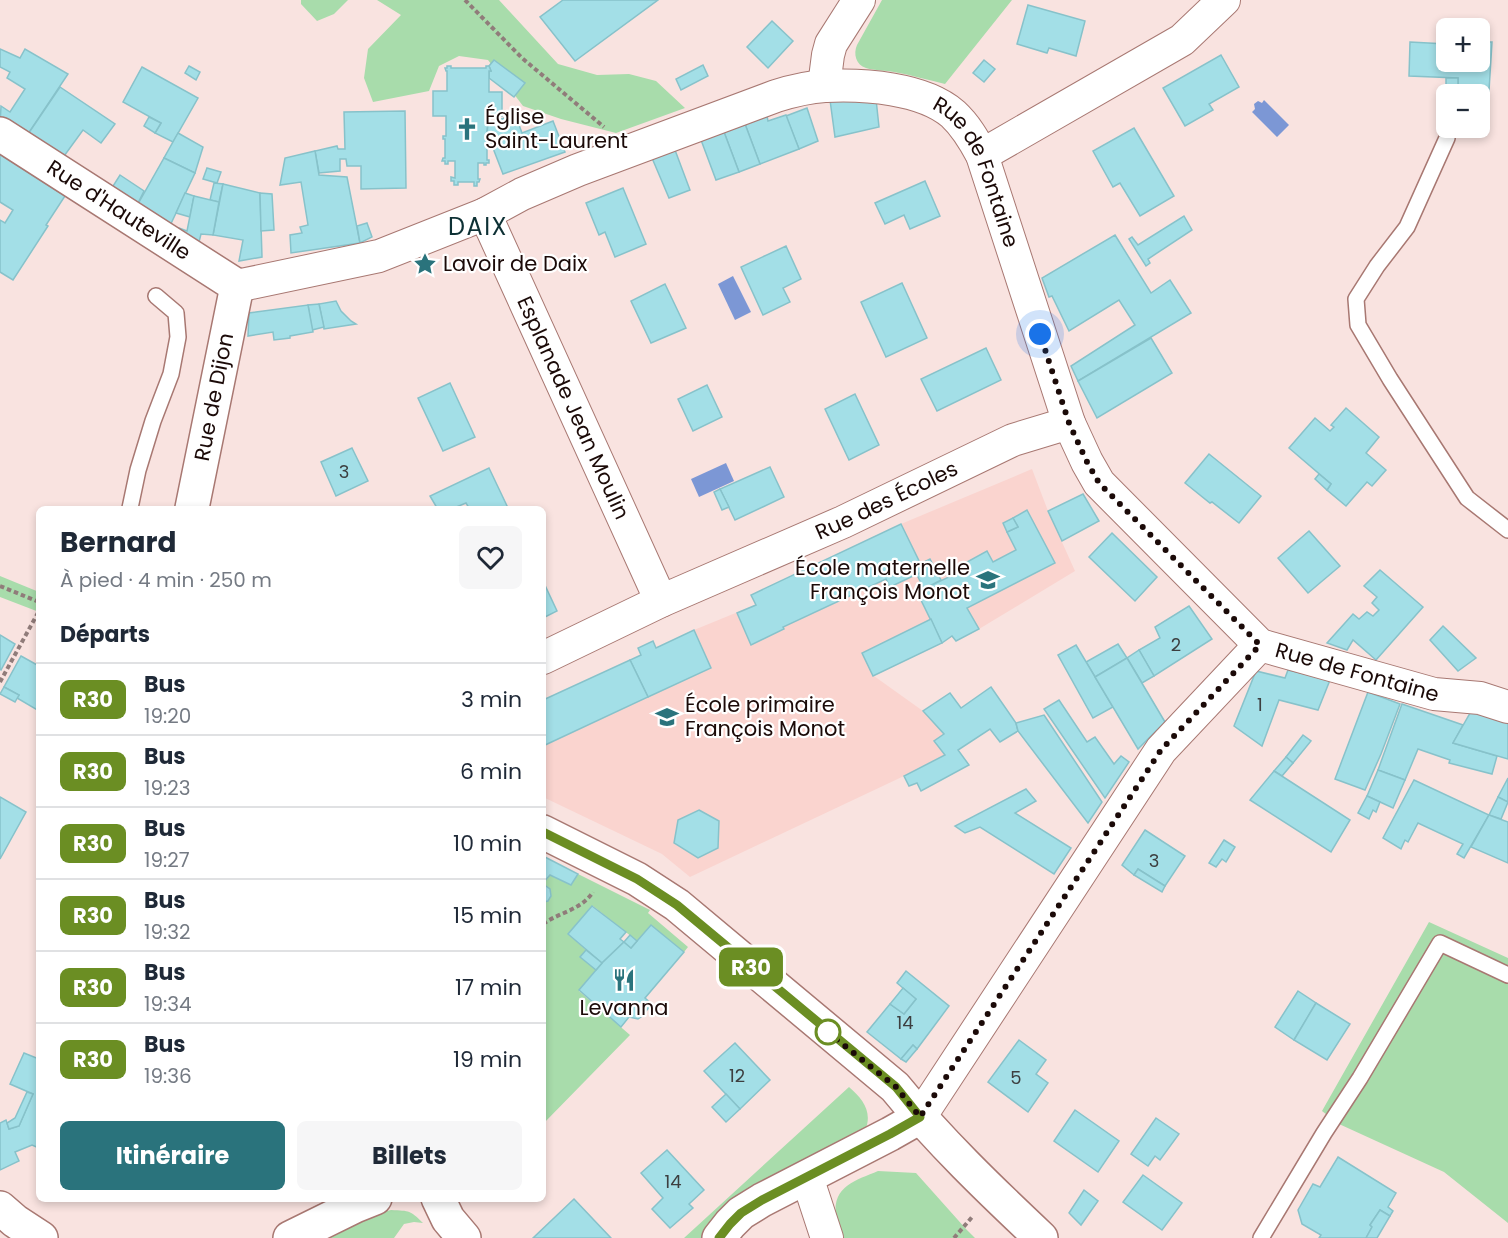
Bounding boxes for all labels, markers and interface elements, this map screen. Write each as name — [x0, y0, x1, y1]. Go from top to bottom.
map controls — [1436, 18, 1490, 138]
button: + — [1436, 18, 1490, 72]
button: − — [1436, 84, 1490, 138]
street label: Rue de Fontaine — [928, 89, 1026, 251]
place label: Église Saint-Laurent — [485, 102, 628, 155]
church icon: Église Saint-Laurent — [454, 116, 480, 142]
street label: Rue d'Hauteville — [41, 153, 196, 267]
district label: DAIX — [448, 210, 508, 243]
place label: Lavoir de Daix — [443, 249, 587, 278]
place icon: Lavoir de Daix — [412, 251, 438, 277]
street label: Esplanade Jean Moulin — [510, 292, 637, 524]
your location — [1025, 319, 1055, 349]
street label: Rue de Dijon — [187, 330, 240, 463]
street label: Rue des Écoles — [811, 454, 963, 546]
house number: 3 — [339, 459, 349, 484]
text: Bernard — [60, 523, 177, 562]
button: heart — [459, 526, 522, 589]
place label: École maternelle François Monot — [795, 553, 970, 606]
text: À pied · 4 min · 250 m — [60, 566, 272, 594]
school or university icon: École maternelle François Monot — [975, 567, 1001, 593]
text: Départs — [60, 619, 150, 650]
house number: 2 — [1171, 632, 1181, 657]
street label: Rue de Fontaine — [1272, 635, 1442, 709]
text: Bus — [144, 669, 186, 700]
text: 3 min — [461, 684, 522, 715]
text: R30 — [73, 685, 113, 714]
place label: École primaire François Monot — [685, 690, 845, 743]
house number: 1 — [1257, 692, 1263, 717]
text: 19:20 — [144, 702, 191, 730]
school or university icon: École primaire François Monot — [654, 704, 680, 730]
text: Bus — [144, 741, 186, 772]
text: 6 min — [460, 756, 522, 787]
text: R30 — [73, 757, 113, 786]
text: 19:23 — [144, 774, 191, 802]
text: Bus — [144, 813, 186, 844]
text: 10 min — [453, 828, 522, 859]
text: R30 — [73, 829, 113, 858]
text: 19:27 — [144, 846, 190, 874]
house number: 3 — [1149, 848, 1159, 873]
text: Bus — [144, 885, 186, 916]
text: 15 min — [453, 900, 522, 931]
text: R30 — [73, 901, 113, 930]
text: 19:32 — [144, 918, 191, 946]
line badge: R30 — [716, 948, 786, 986]
text: R30 — [731, 953, 771, 982]
text: Bus — [144, 957, 186, 988]
restaurant icon: Levanna — [611, 967, 637, 993]
text: 17 min — [455, 972, 522, 1003]
text: R30 — [73, 973, 113, 1002]
text: 19:34 — [144, 990, 192, 1018]
place label: Levanna — [579, 993, 669, 1022]
house number: 14 — [896, 1010, 914, 1035]
unlabelled marker — [815, 1019, 841, 1045]
text: Bus — [144, 1029, 186, 1060]
text: 19 min — [453, 1044, 522, 1075]
text: R30 — [73, 1045, 113, 1074]
text: 19:36 — [144, 1062, 192, 1090]
house number: 12 — [729, 1063, 745, 1088]
house number: 5 — [1010, 1065, 1022, 1090]
button: Itinéraire — [60, 1121, 285, 1190]
button: Billets — [297, 1121, 522, 1190]
house number: 14 — [664, 1169, 682, 1194]

